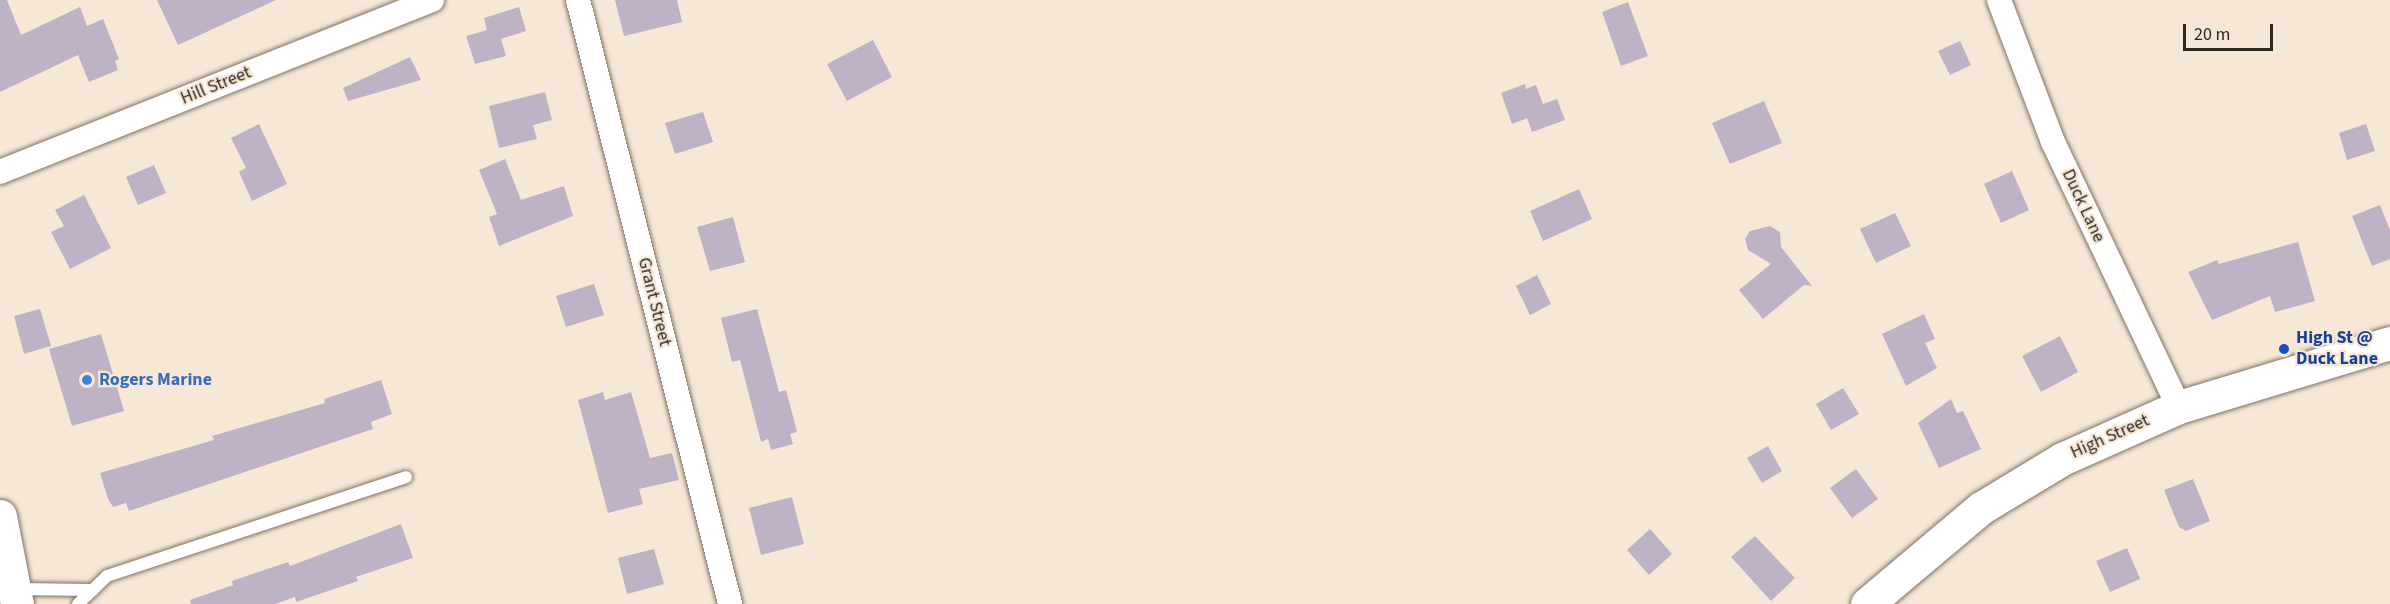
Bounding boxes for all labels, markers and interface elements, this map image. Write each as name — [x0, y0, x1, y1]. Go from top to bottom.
scale bar — [2186, 12, 2276, 50]
text: 20 m — [2194, 22, 2230, 47]
street label: Hill Street — [178, 62, 254, 110]
street label: Duck Lane — [2057, 166, 2109, 246]
street label: Grant Street — [633, 255, 675, 349]
place label: High St @ Duck Lane — [2296, 328, 2378, 370]
marker: High St @ Duck Lane — [2277, 342, 2291, 356]
place label: Rogers Marine — [99, 369, 212, 391]
marker: Rogers Marine — [80, 373, 94, 387]
street label: High Street — [2067, 410, 2153, 464]

